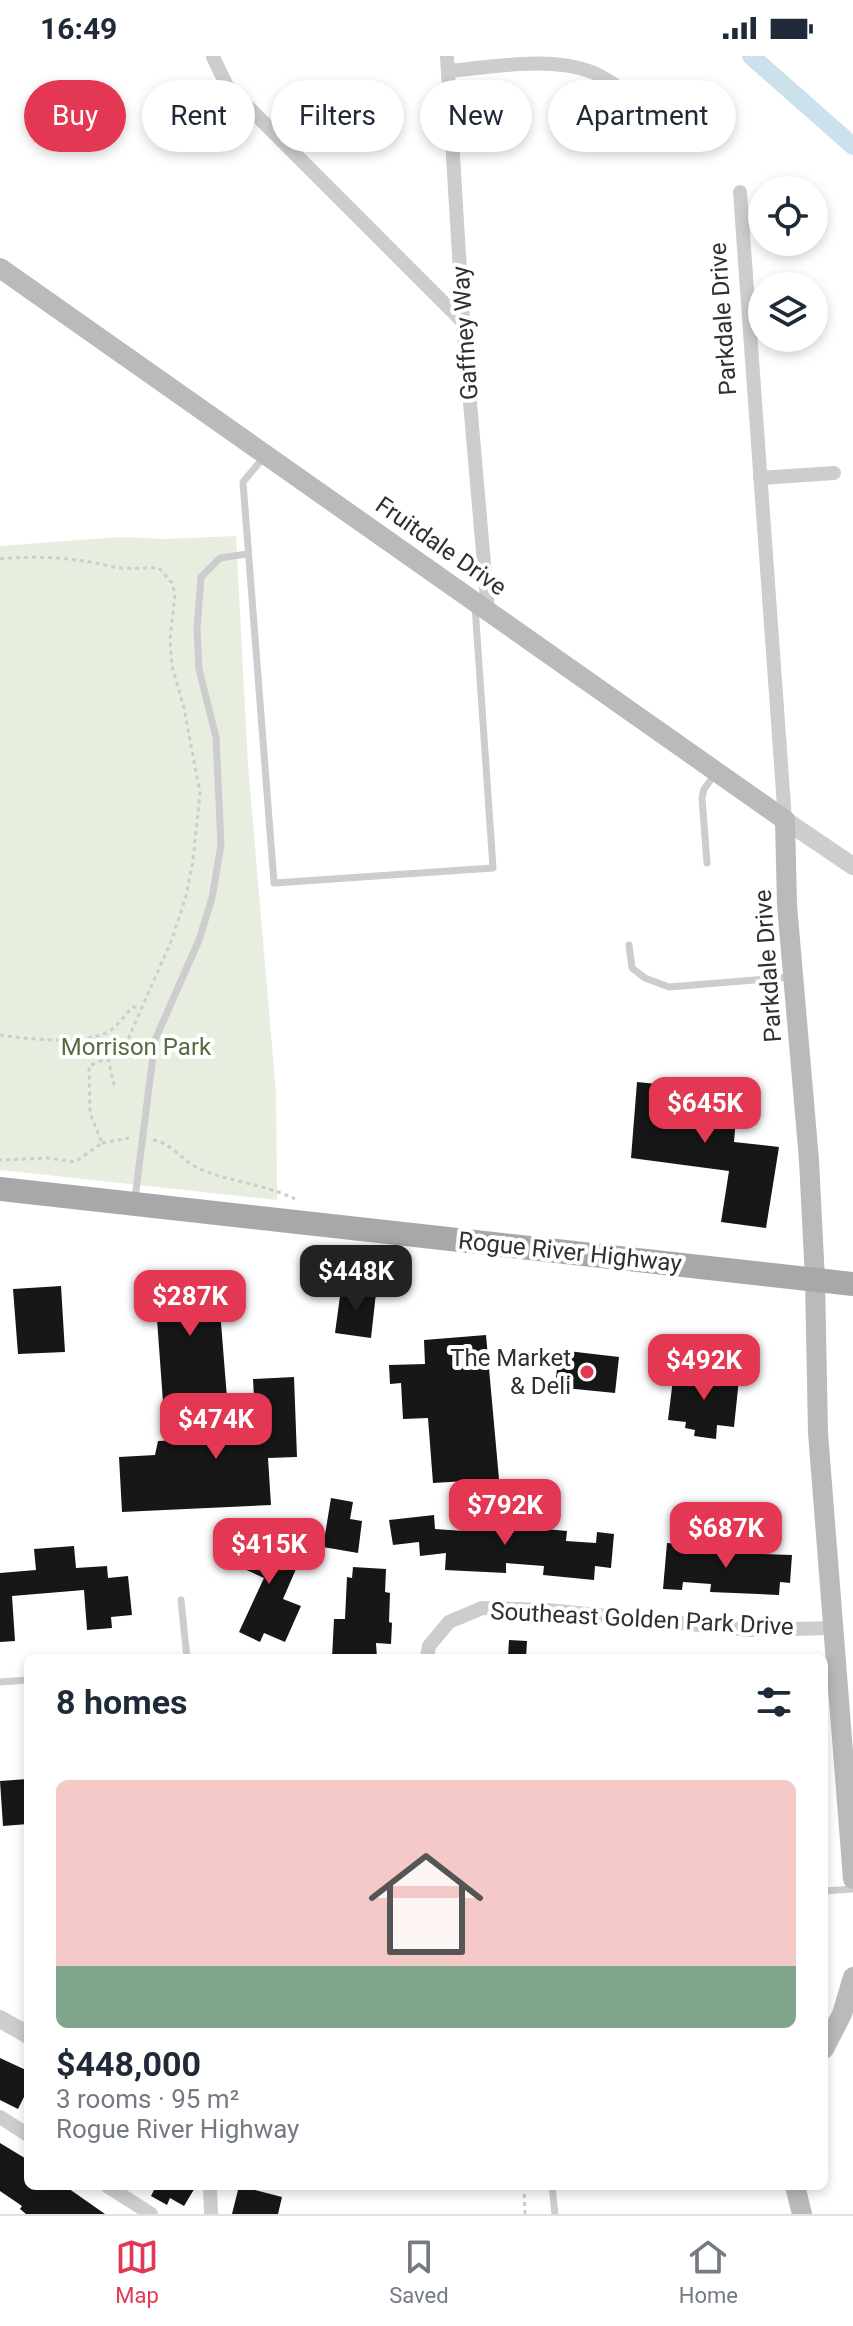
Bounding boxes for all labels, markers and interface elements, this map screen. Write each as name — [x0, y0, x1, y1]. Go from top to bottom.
text: 16:49 — [40, 11, 117, 46]
chip: Buy — [24, 80, 126, 152]
chip: Rent — [142, 80, 255, 152]
chip: Filters — [271, 80, 404, 152]
chip: New — [420, 80, 532, 152]
chip: Apartment — [548, 80, 736, 152]
map controls — [748, 176, 828, 352]
button: locate — [748, 176, 828, 256]
street label: Parkdale Drive — [704, 242, 742, 396]
street label: Gaffney Way — [446, 264, 484, 401]
button: layers — [748, 272, 828, 352]
street label: Fruitdale Drive — [370, 491, 512, 601]
street label: Parkdale Drive — [749, 889, 787, 1043]
park label: Morrison Park — [61, 1033, 212, 1061]
pin: $645K — [649, 1077, 761, 1145]
text: $645K — [667, 1088, 743, 1118]
street label: Rogue River Highway — [457, 1226, 684, 1278]
pin: $448K — [300, 1245, 412, 1313]
text: $448K — [318, 1256, 394, 1286]
pin: $287K — [134, 1270, 246, 1338]
text: $287K — [152, 1281, 228, 1311]
pin: $492K — [648, 1334, 760, 1402]
place label: The Market & Deli — [450, 1344, 571, 1400]
text: $492K — [666, 1345, 742, 1375]
marker: The Market & Deli — [578, 1363, 596, 1381]
pin: $474K — [160, 1393, 272, 1461]
text: $474K — [178, 1404, 254, 1434]
pin: $792K — [449, 1479, 561, 1547]
text: $792K — [467, 1490, 543, 1520]
pin: $687K — [670, 1502, 782, 1570]
text: $687K — [688, 1513, 764, 1543]
pin: $415K — [213, 1518, 325, 1586]
text: $415K — [231, 1529, 307, 1559]
street label: Southeast Golden Park Drive — [490, 1597, 794, 1641]
icon: filters — [752, 1680, 796, 1724]
text: 8 homes — [56, 1682, 187, 1722]
icon: home — [354, 1832, 498, 1976]
text: $448,000 — [56, 2044, 201, 2084]
text: 3 rooms · 95 m² — [56, 2084, 239, 2114]
text: Rogue River Highway — [56, 2114, 299, 2144]
tab: Map — [115, 2235, 159, 2308]
tab: Saved — [389, 2235, 449, 2308]
tab: Home — [679, 2235, 738, 2308]

